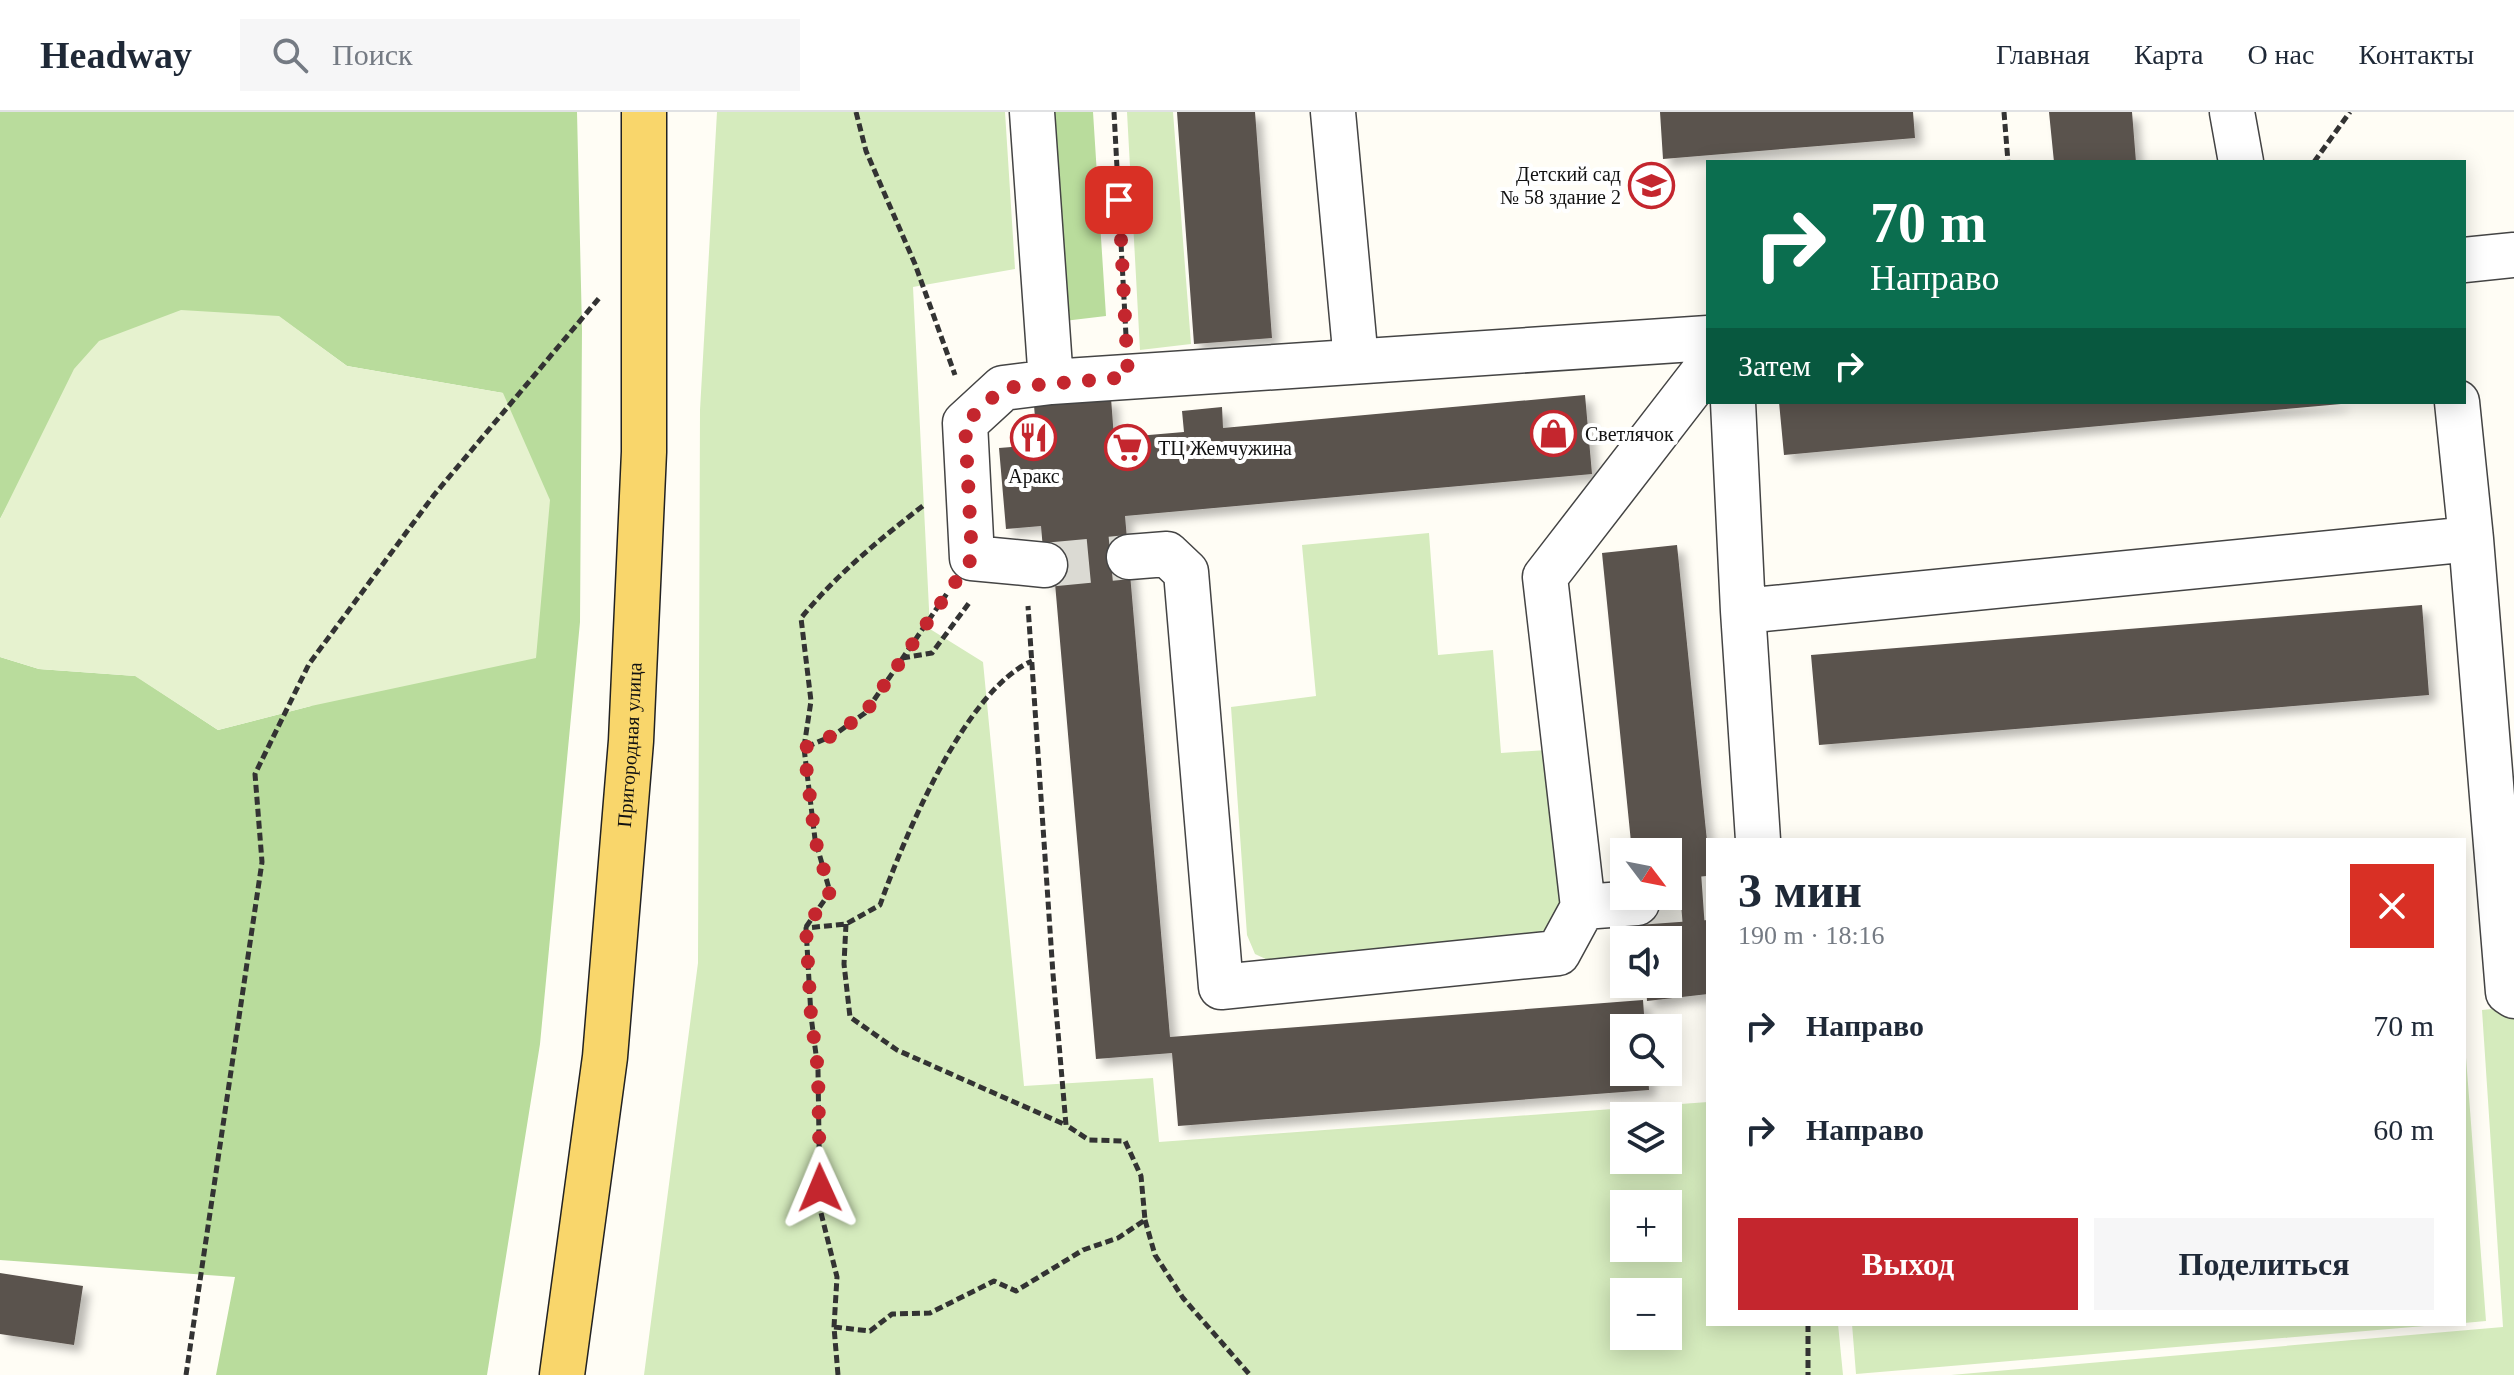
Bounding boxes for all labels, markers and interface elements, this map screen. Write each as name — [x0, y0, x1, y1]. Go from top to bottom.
search box — [240, 19, 800, 91]
icon: search — [268, 33, 312, 77]
text: Headway — [40, 34, 192, 76]
text: Поиск — [332, 38, 413, 71]
text: Главная — [1996, 39, 2090, 70]
text: Карта — [2134, 39, 2203, 70]
text: О нас — [2247, 39, 2314, 70]
text: Контакты — [2358, 39, 2474, 70]
school or university icon: Детский сад № 58 здание 2 — [1628, 162, 1676, 210]
place label: Детский сад № 58 здание 2 — [1500, 163, 1621, 209]
pin — [1085, 166, 1153, 234]
icon: arrive — [1097, 178, 1141, 222]
icon: right — [1738, 192, 1842, 296]
text: 70 m — [1870, 192, 1987, 254]
text: Направо — [1870, 258, 2000, 298]
icon: right — [1827, 344, 1871, 388]
text: Затем — [1738, 349, 1811, 382]
shop icon: Светлячок — [1530, 410, 1578, 458]
restaurant icon: Аракс — [1010, 413, 1058, 461]
place label: Светлячок — [1585, 423, 1674, 445]
supermarket icon: ТЦ Жемчужина — [1103, 424, 1151, 472]
place label: ТЦ Жемчужина — [1158, 437, 1292, 460]
place label: Аракс — [1008, 465, 1060, 488]
street label: Пригородная улица — [613, 662, 646, 828]
north arrow — [1610, 838, 1682, 910]
map controls — [1610, 838, 1682, 1350]
text: 3 мин — [1738, 864, 1862, 917]
button: close — [2350, 864, 2434, 948]
text: 190 m · 18:16 — [1738, 921, 1885, 950]
button: sound — [1610, 926, 1682, 998]
icon: right — [1738, 1004, 1782, 1048]
text: Направо — [1806, 1009, 1924, 1042]
text: 70 m — [2373, 1009, 2434, 1042]
button: search — [1610, 1014, 1682, 1086]
button: layers — [1610, 1102, 1682, 1174]
icon: right — [1738, 1108, 1782, 1152]
text: Направо — [1806, 1113, 1924, 1146]
text: 60 m — [2373, 1113, 2434, 1146]
position arrow — [778, 1146, 862, 1230]
button: + — [1610, 1190, 1682, 1262]
button: Выход — [1738, 1218, 2078, 1310]
button: Поделиться — [2094, 1218, 2434, 1310]
button: − — [1610, 1278, 1682, 1350]

